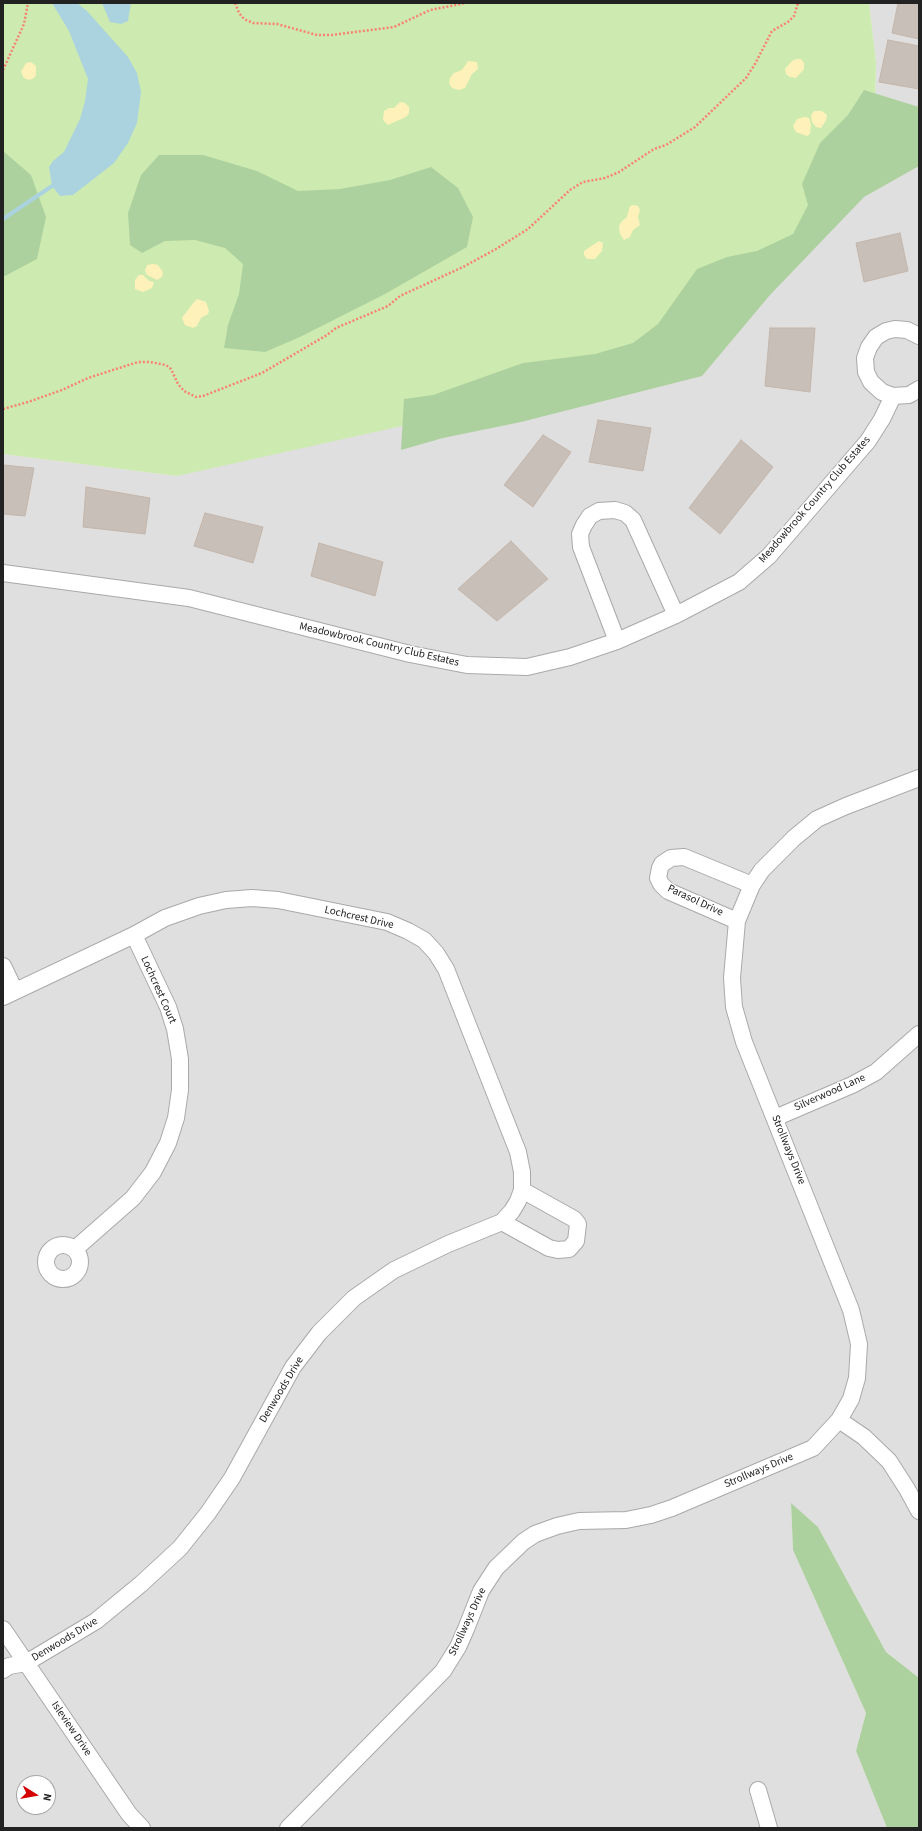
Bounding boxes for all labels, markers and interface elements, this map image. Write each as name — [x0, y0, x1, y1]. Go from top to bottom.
street label: Meadowbrook Country Club Estates — [756, 434, 874, 566]
street label: Meadowbrook Country Club Estates — [298, 620, 460, 670]
street label: Parasol Drive — [665, 882, 725, 920]
street label: Lochcrest Drive — [323, 904, 395, 932]
street label: Lochcrest Court — [137, 954, 179, 1026]
street label: Silverwood Lane — [792, 1071, 868, 1115]
street label: Strollways Drive — [768, 1113, 808, 1187]
street label: Denwoods Drive — [257, 1355, 307, 1425]
street label: Strollways Drive — [722, 1451, 796, 1491]
street label: Strollways Drive — [446, 1586, 490, 1658]
street label: Denwoods Drive — [30, 1615, 100, 1665]
street label: Isleview Drive — [48, 1699, 94, 1759]
north arrow — [16, 1775, 56, 1815]
text: N — [39, 1792, 55, 1802]

